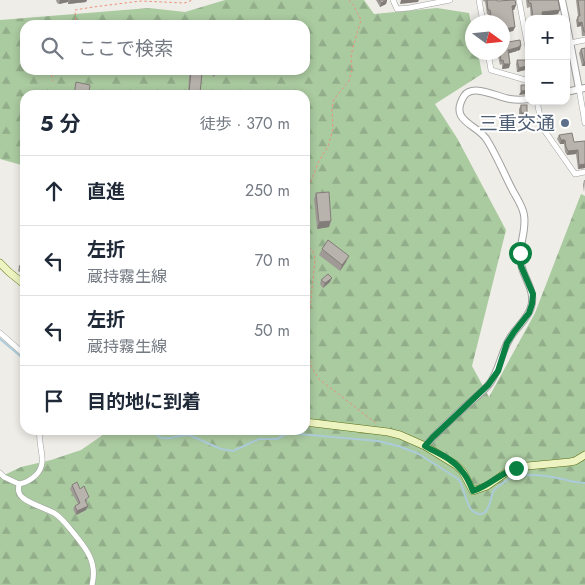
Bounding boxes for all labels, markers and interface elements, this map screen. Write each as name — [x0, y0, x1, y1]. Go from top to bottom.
north arrow — [465, 15, 510, 60]
map controls — [525, 15, 570, 105]
button: + — [525, 15, 570, 60]
search box — [20, 20, 310, 75]
icon: search — [38, 34, 66, 62]
text: ここで検索 — [78, 35, 173, 62]
button: − — [525, 60, 570, 105]
text: 5 分 — [40, 109, 81, 139]
place label: 三重交通 — [479, 110, 555, 137]
text: 徒歩 · 370 m — [200, 112, 290, 135]
marker: 三重交通 — [559, 117, 571, 129]
icon: ahead — [40, 177, 68, 205]
text: 直進 — [87, 178, 125, 205]
text: 250 m — [245, 179, 290, 202]
text: 左折 — [87, 236, 125, 263]
route start — [509, 242, 532, 265]
icon: left — [40, 247, 68, 275]
text: 70 m — [255, 249, 290, 272]
text: 蔵持霧生線 — [87, 265, 167, 288]
text: 左折 — [87, 306, 125, 333]
icon: left — [40, 317, 68, 345]
text: 50 m — [254, 319, 290, 342]
text: 蔵持霧生線 — [87, 335, 167, 358]
icon: arrive — [40, 387, 68, 415]
text: 目的地に到着 — [87, 388, 201, 415]
route end — [505, 457, 528, 480]

